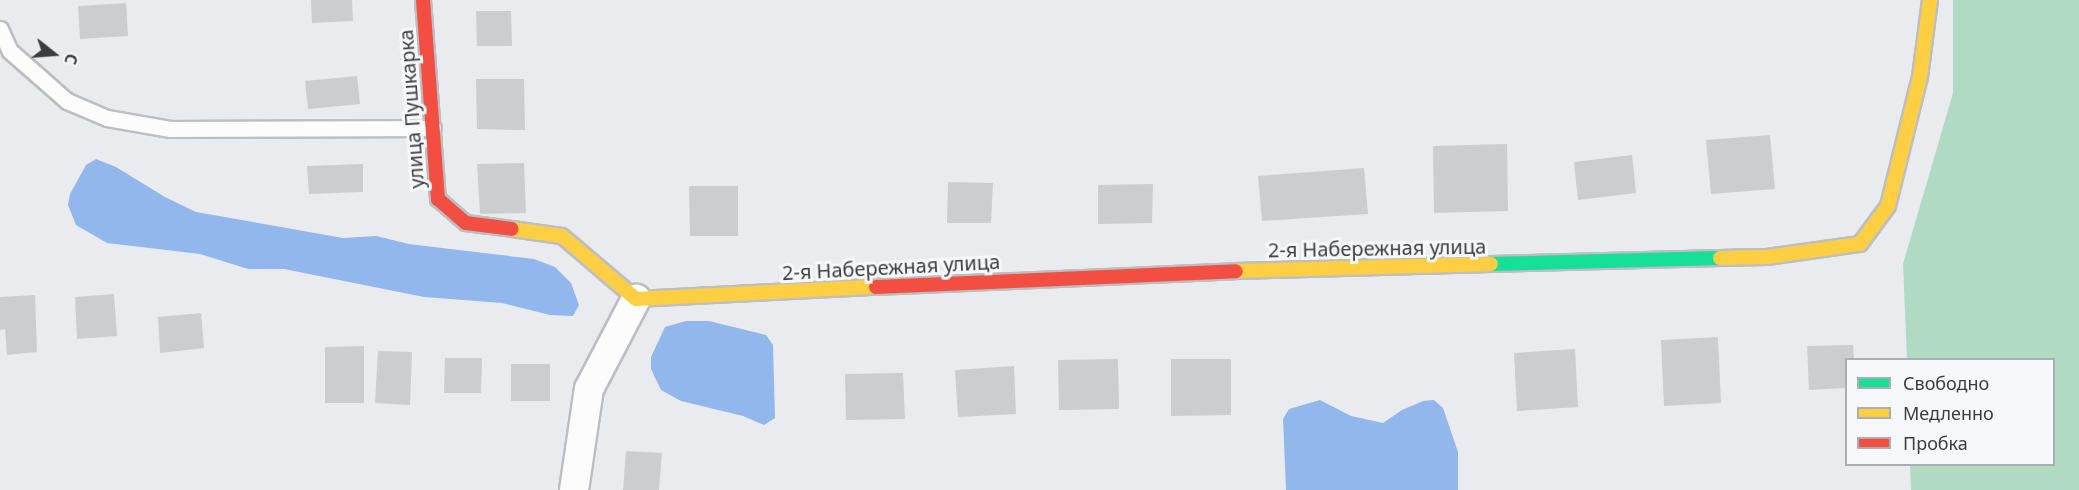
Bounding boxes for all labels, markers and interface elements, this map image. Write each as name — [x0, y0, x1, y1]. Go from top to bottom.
north arrow — [24, 24, 84, 84]
street label: улица Пушкарка — [393, 29, 429, 189]
text: С — [59, 51, 83, 67]
street label: 2-я Набережная улица — [1268, 234, 1486, 262]
street label: 2-я Набережная улица — [781, 249, 1001, 285]
legend — [1845, 358, 2055, 466]
text: Свободно — [1903, 371, 1989, 395]
text: Медленно — [1903, 401, 1994, 425]
text: Пробка — [1903, 431, 1968, 455]

